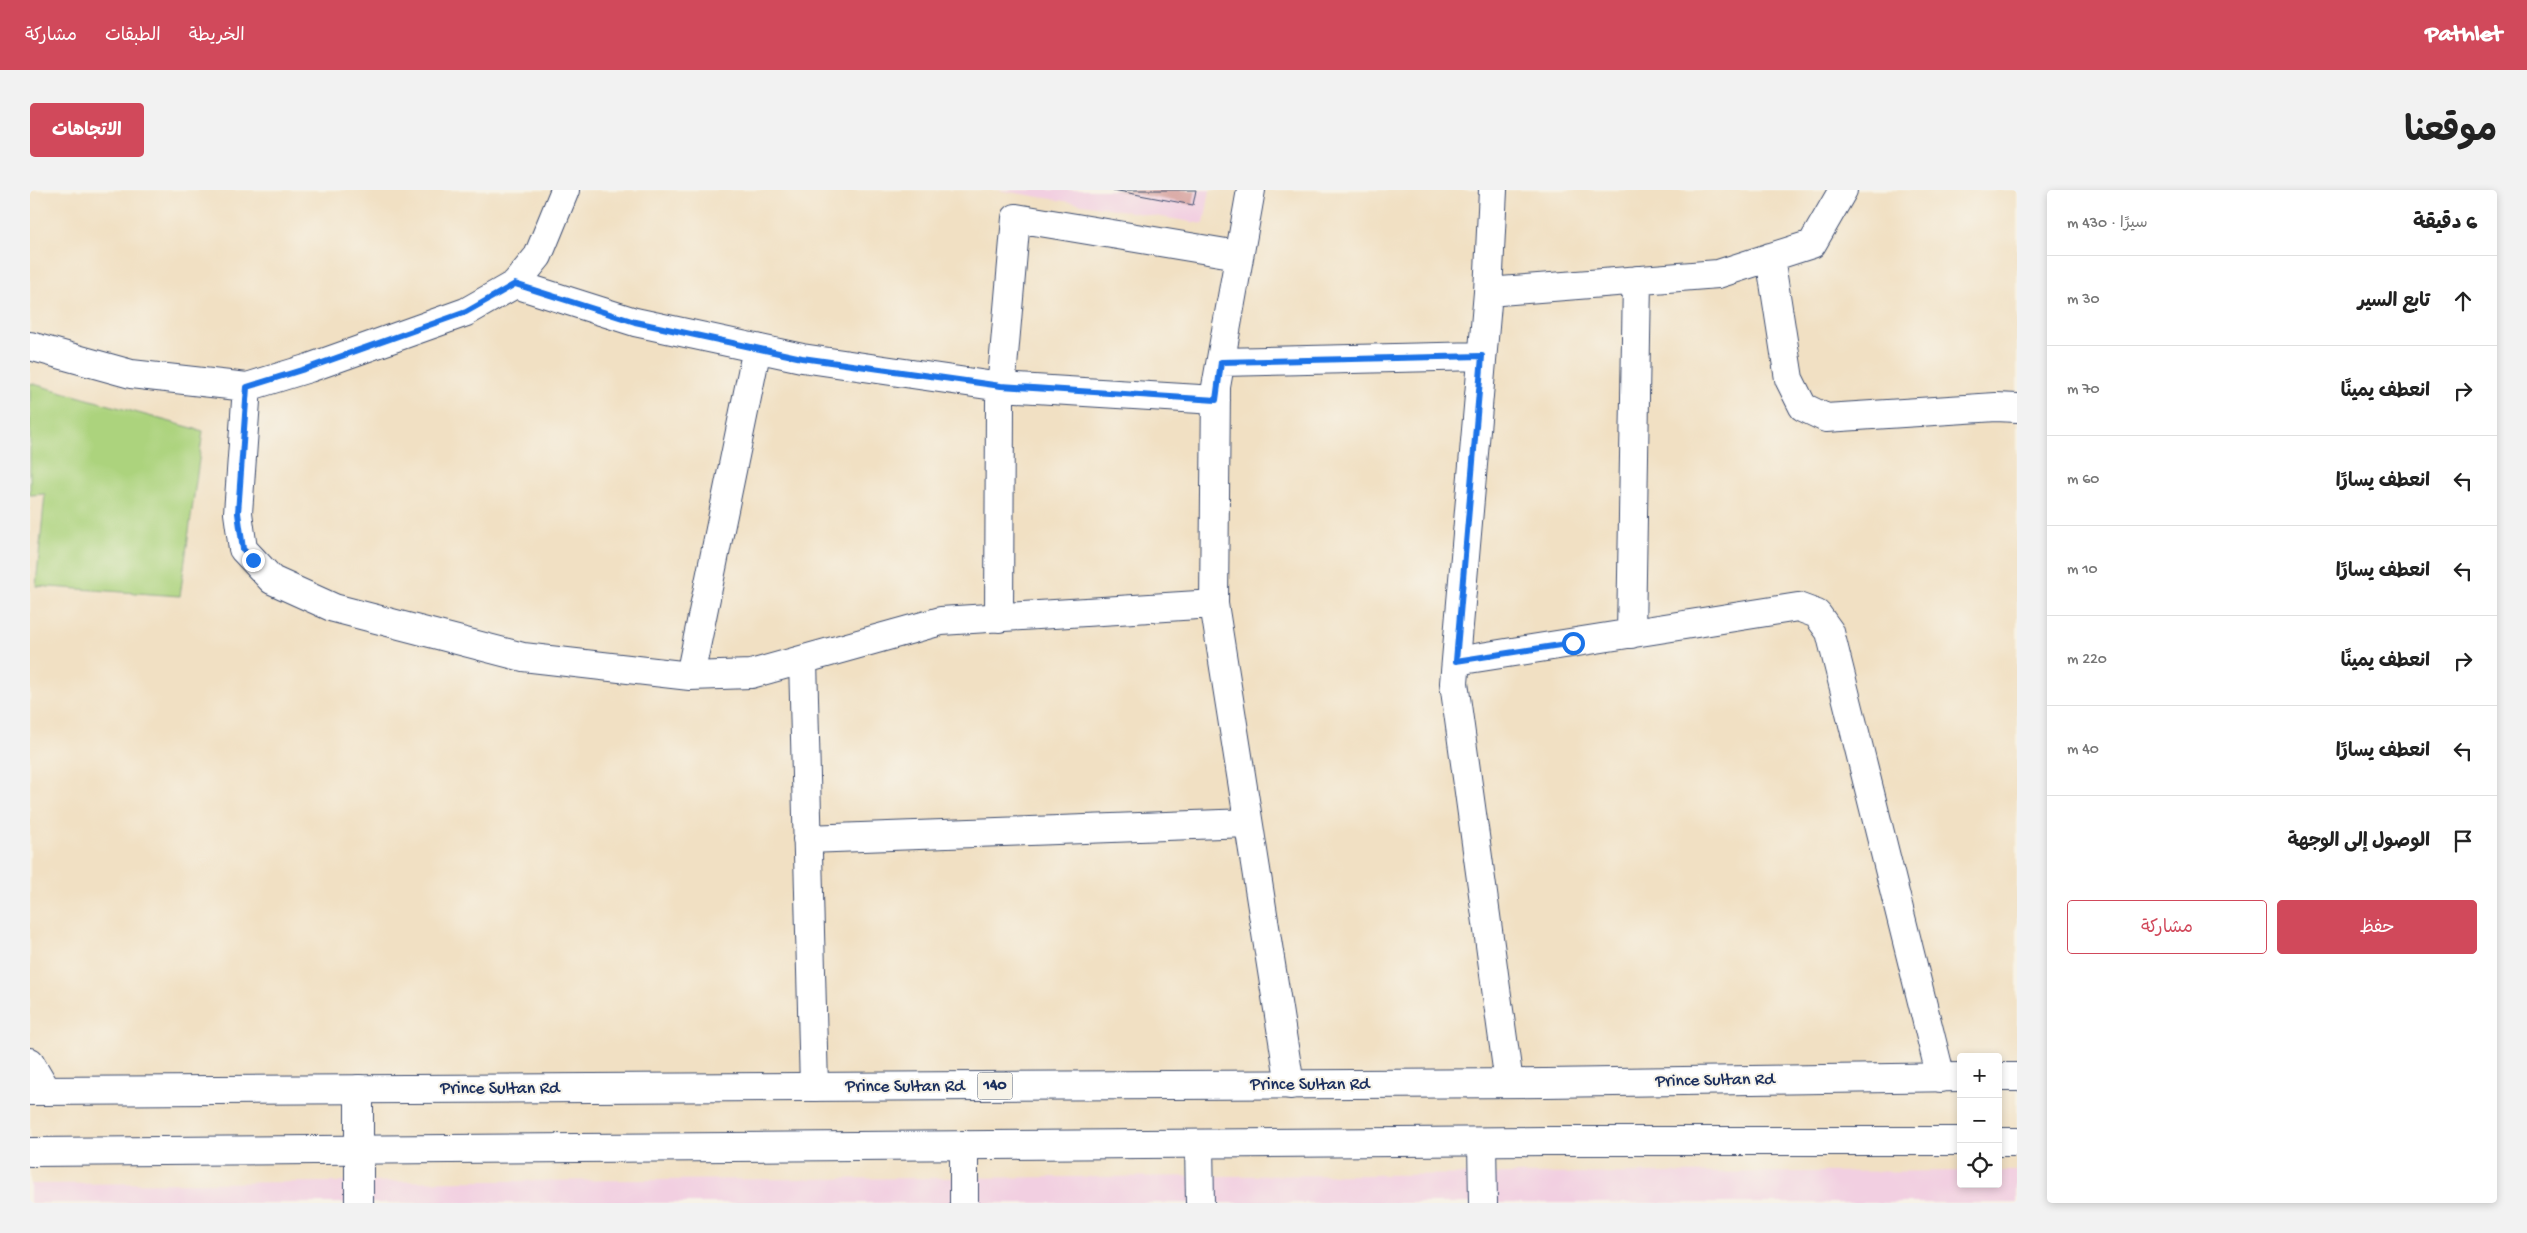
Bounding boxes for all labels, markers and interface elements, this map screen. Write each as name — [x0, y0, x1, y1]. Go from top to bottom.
text: Pathlet — [2425, 21, 2502, 50]
text: مشاركة — [25, 26, 77, 47]
text: الطبقات — [105, 26, 161, 47]
text: الخريطة — [189, 26, 245, 47]
button: الاتجاهات — [30, 103, 144, 157]
text: موقعنا — [2404, 113, 2497, 154]
text: 6 دقيقة — [2413, 212, 2477, 237]
text: سيرًا · 430 m — [2067, 215, 2148, 234]
icon: ahead — [2449, 287, 2477, 315]
text: 30 m — [2067, 291, 2100, 310]
text: تابع السير — [2358, 291, 2430, 314]
icon: right — [2449, 377, 2477, 405]
text: 70 m — [2067, 381, 2100, 400]
text: انعطف يمينًا — [2341, 381, 2430, 404]
icon: left — [2449, 467, 2477, 495]
text: 60 m — [2067, 471, 2099, 490]
text: انعطف يسارًا — [2336, 471, 2430, 494]
route end — [242, 549, 265, 572]
icon: left — [2449, 557, 2477, 585]
text: 10 m — [2067, 561, 2098, 580]
text: انعطف يسارًا — [2336, 561, 2430, 584]
route start — [1562, 632, 1585, 655]
icon: right — [2449, 647, 2477, 675]
text: 220 m — [2067, 651, 2107, 670]
text: انعطف يمينًا — [2341, 651, 2430, 674]
icon: left — [2449, 737, 2477, 765]
text: 40 m — [2067, 741, 2099, 760]
text: انعطف يسارًا — [2336, 741, 2430, 764]
icon: arrive — [2449, 827, 2477, 855]
text: الوصول إلى الوجهة — [2287, 831, 2430, 854]
button: مشاركة — [2067, 900, 2267, 954]
button: حفظ — [2277, 900, 2477, 954]
map controls — [1957, 1053, 2002, 1188]
button: + — [1957, 1053, 2002, 1098]
street label: Prince Sultan Rd — [1654, 1069, 1776, 1093]
road number: 140 — [978, 1072, 1012, 1099]
street label: Prince Sultan Rd — [1249, 1075, 1371, 1096]
street label: Prince Sultan Rd — [844, 1077, 966, 1098]
street label: Prince Sultan Rd — [439, 1079, 561, 1100]
button: − — [1957, 1098, 2002, 1143]
button: locate — [1957, 1143, 2002, 1188]

